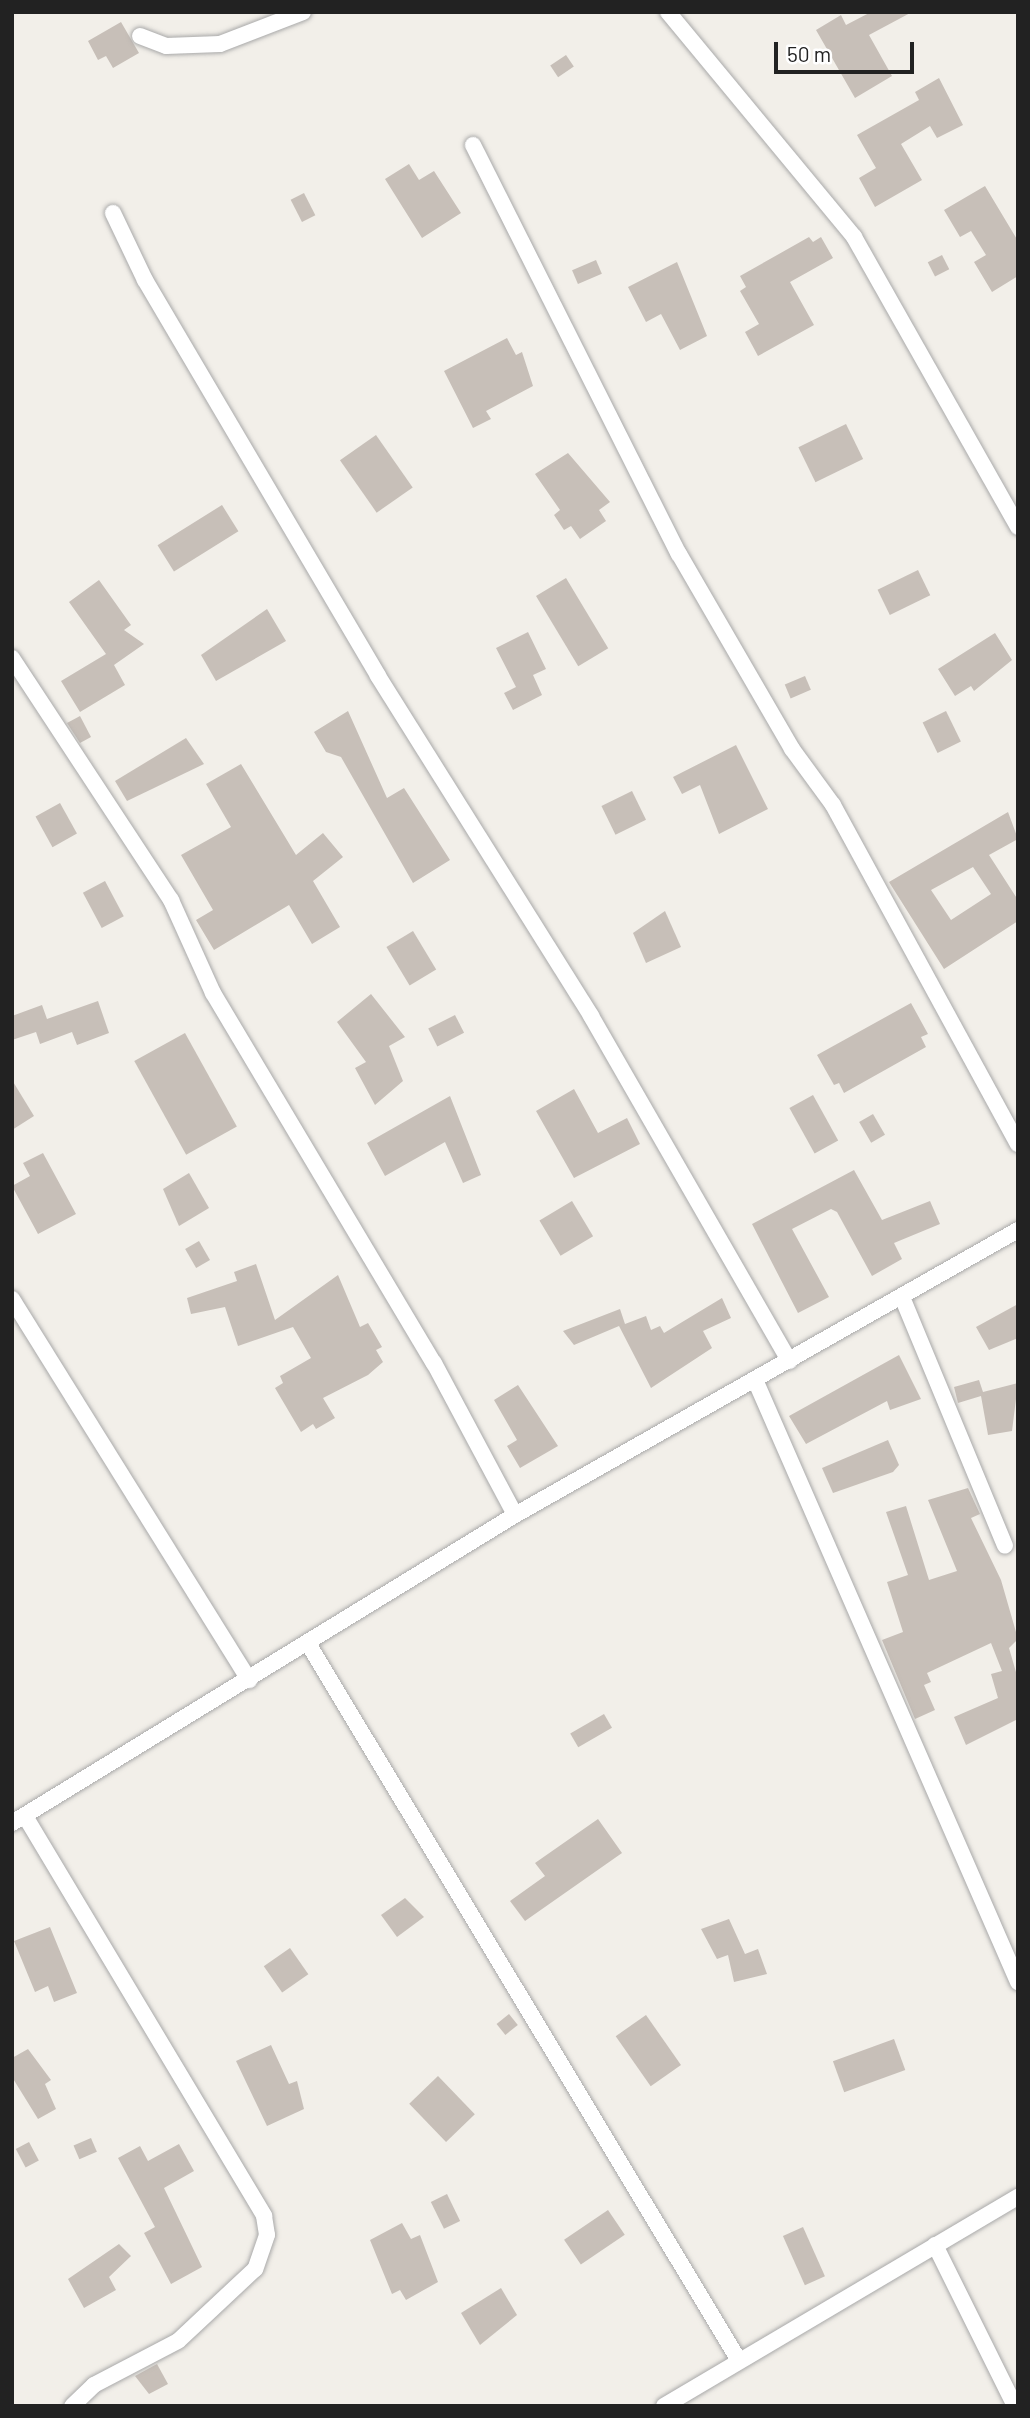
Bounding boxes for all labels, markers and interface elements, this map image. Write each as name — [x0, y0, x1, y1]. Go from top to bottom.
scale bar — [778, 28, 918, 72]
text: 50 m — [787, 41, 831, 66]

